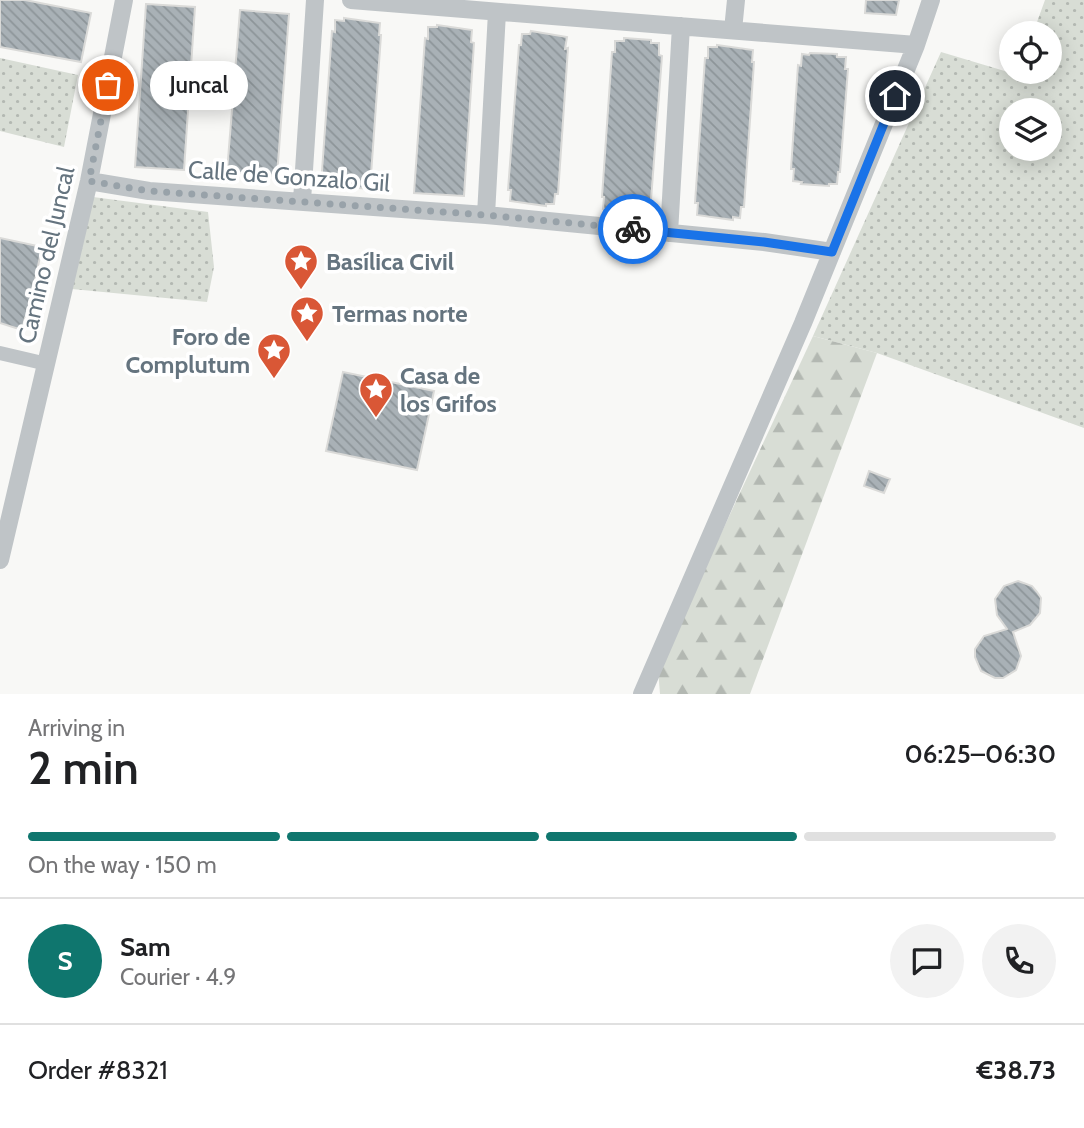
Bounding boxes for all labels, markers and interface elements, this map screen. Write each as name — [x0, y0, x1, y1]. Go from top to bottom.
map controls — [999, 21, 1062, 161]
button: locate — [999, 21, 1062, 84]
pin — [78, 55, 138, 115]
callout: Juncal — [150, 60, 248, 110]
icon: bag — [89, 66, 127, 104]
pin — [865, 66, 925, 126]
text: Juncal — [170, 71, 228, 99]
icon: home — [876, 77, 914, 115]
button: layers — [999, 98, 1062, 161]
street label: Calle de Gonzalo Gil — [187, 154, 391, 198]
street label: Camino del Juncal — [12, 163, 81, 346]
courier — [598, 194, 668, 264]
icon: bike — [614, 210, 652, 248]
place icon: Basílica Civil — [282, 242, 320, 291]
place label: Basílica Civil — [326, 247, 454, 276]
place icon: Termas norte — [288, 294, 326, 343]
place label: Termas norte — [332, 299, 468, 328]
place label: Foro de Complutum — [126, 322, 250, 379]
place icon: Foro de Complutum — [255, 331, 293, 380]
place label: Casa de los Grifos — [400, 361, 497, 418]
place icon: Casa de los Grifos — [357, 370, 395, 419]
text: Arriving in — [28, 714, 125, 742]
text: 06:25–06:30 — [905, 738, 1056, 770]
text: 2 min — [28, 740, 139, 796]
text: On the way · 150 m — [28, 851, 217, 879]
button: chat — [890, 924, 964, 998]
button: phone — [982, 924, 1056, 998]
text: Sam — [120, 931, 171, 963]
text: S — [57, 945, 73, 977]
text: Courier · 4.9 — [120, 963, 236, 991]
text: Order #8321 — [28, 1054, 168, 1086]
text: €38.73 — [977, 1054, 1056, 1086]

